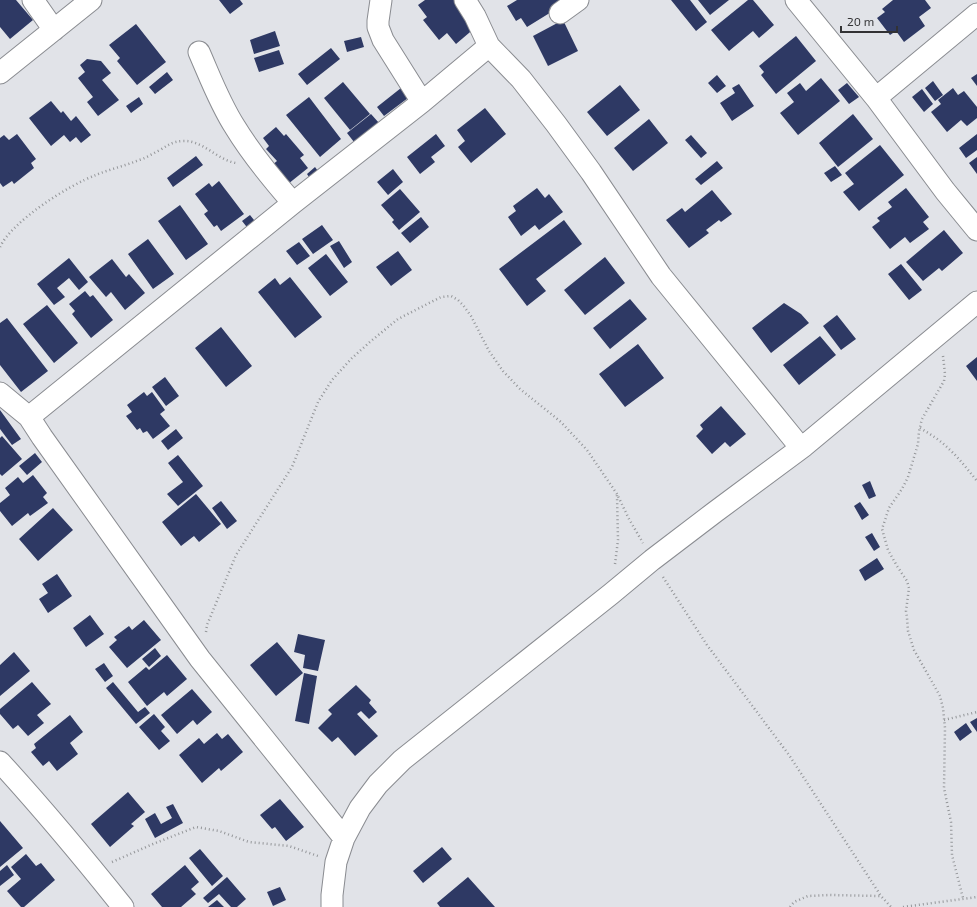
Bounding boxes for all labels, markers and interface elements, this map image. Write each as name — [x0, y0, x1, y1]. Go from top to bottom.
scale bar — [841, 8, 897, 34]
text: 20 m — [847, 14, 874, 28]

